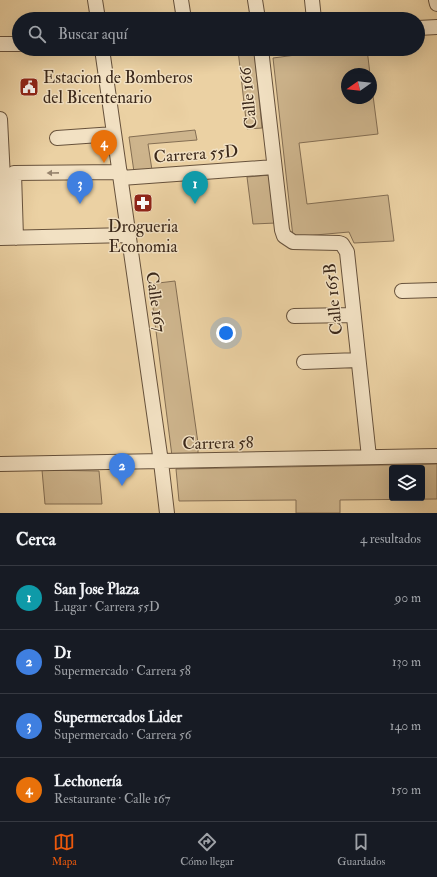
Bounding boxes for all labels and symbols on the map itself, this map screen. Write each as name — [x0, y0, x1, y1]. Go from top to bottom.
street label: Calle 166 — [234, 65, 262, 130]
place label: Estacion de Bomberos del Bicentenario — [43, 67, 193, 108]
north arrow — [341, 68, 377, 104]
public building icon: Estacion de Bomberos del Bicentenario — [18, 76, 40, 98]
pin: 4 — [91, 130, 117, 163]
street label: Carrera 55D — [153, 141, 239, 167]
one-way arrow — [46, 170, 59, 176]
pin: 3 — [67, 171, 93, 204]
pin: 1 — [182, 171, 208, 204]
pharmacy icon: Drogueria Economia — [132, 192, 154, 214]
place label: Drogueria Economia — [108, 216, 179, 257]
street label: Calle 165B — [319, 262, 347, 336]
street label: Calle 167 — [141, 270, 171, 334]
your location — [216, 323, 236, 343]
street label: Carrera 58 — [182, 432, 254, 454]
pin: 2 — [109, 453, 135, 486]

